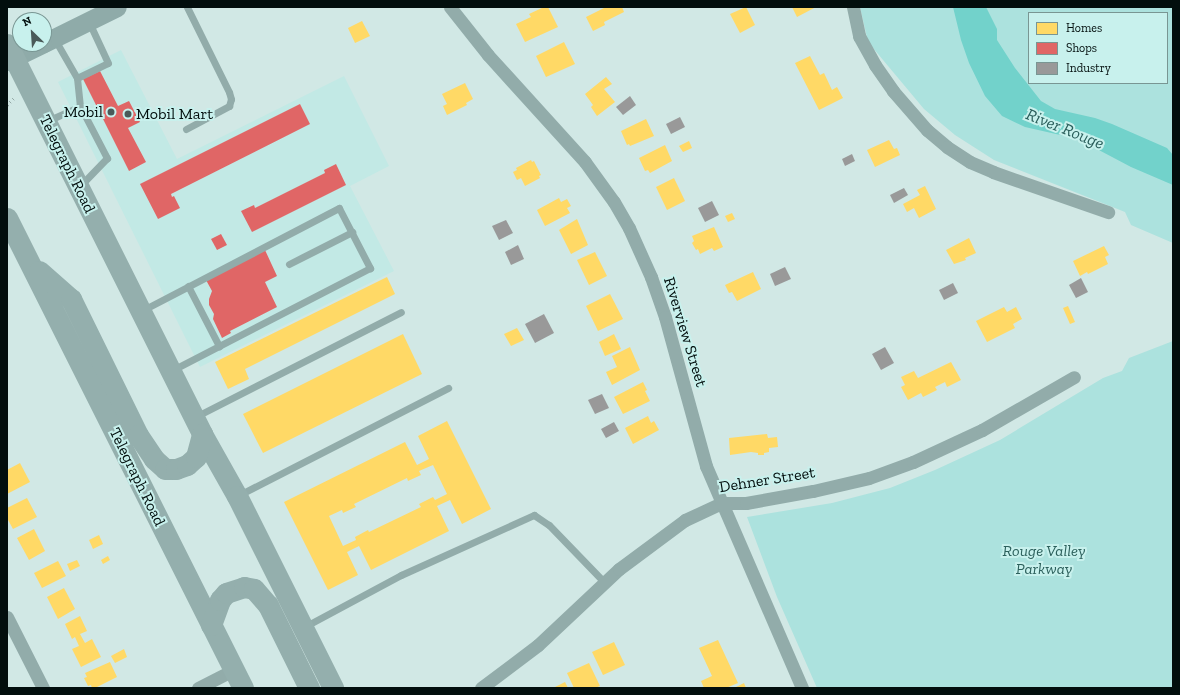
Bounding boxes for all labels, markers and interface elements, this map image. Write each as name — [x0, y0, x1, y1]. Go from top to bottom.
north arrow — [12, 12, 52, 52]
legend — [1028, 12, 1168, 84]
text: N — [21, 14, 34, 29]
text: Homes — [1066, 21, 1102, 35]
text: Shops — [1066, 41, 1097, 55]
text: Industry — [1066, 61, 1111, 75]
place label: Mobil — [64, 102, 103, 122]
place label: Mobil Mart — [136, 104, 213, 124]
water label: River Rouge — [1023, 104, 1107, 154]
marker: Mobil — [106, 107, 116, 117]
marker: Mobil Mart — [123, 109, 133, 119]
street label: Telegraph Road — [35, 112, 99, 216]
street label: Riverview Street — [659, 275, 711, 389]
street label: Telegraph Road — [105, 425, 169, 529]
street label: Dehner Street — [718, 463, 816, 497]
park label: Rouge Valley Parkway — [1002, 541, 1086, 579]

